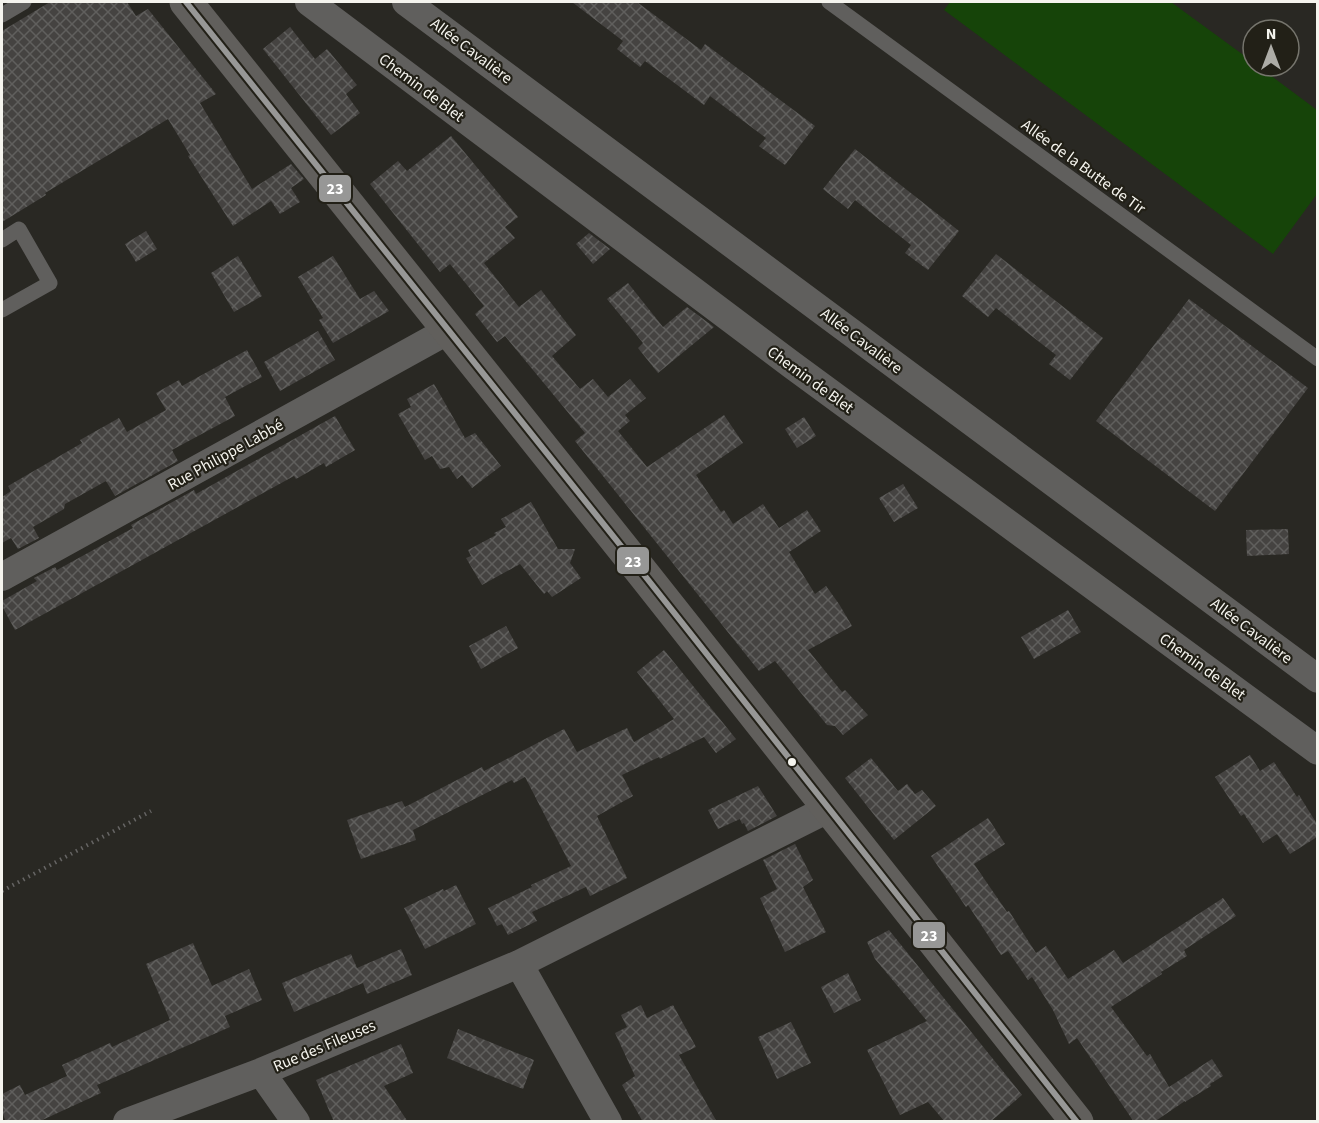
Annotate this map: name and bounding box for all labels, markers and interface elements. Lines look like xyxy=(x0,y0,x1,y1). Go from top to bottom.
street label: Allée Cavalière xyxy=(426,13,517,89)
north arrow xyxy=(1241,18,1301,78)
text: N xyxy=(1266,23,1276,45)
street label: Chemin de Blet xyxy=(374,48,469,128)
street label: Allée de la Butte de Tir xyxy=(1017,114,1150,220)
line badge: 23 xyxy=(318,174,352,203)
text: 23 xyxy=(327,178,343,200)
street label: Allée Cavalière xyxy=(816,303,907,379)
street label: Chemin de Blet xyxy=(763,341,858,419)
street label: Rue Philippe Labbé xyxy=(164,414,287,496)
line badge: 23 xyxy=(616,546,650,575)
text: 23 xyxy=(625,551,641,573)
street label: Allée Cavalière xyxy=(1206,593,1297,669)
street label: Chemin de Blet xyxy=(1155,628,1250,706)
unlabelled marker xyxy=(786,756,798,768)
line badge: 23 xyxy=(912,921,946,949)
text: 23 xyxy=(921,925,937,947)
street label: Rue des Fileuses xyxy=(270,1014,379,1077)

